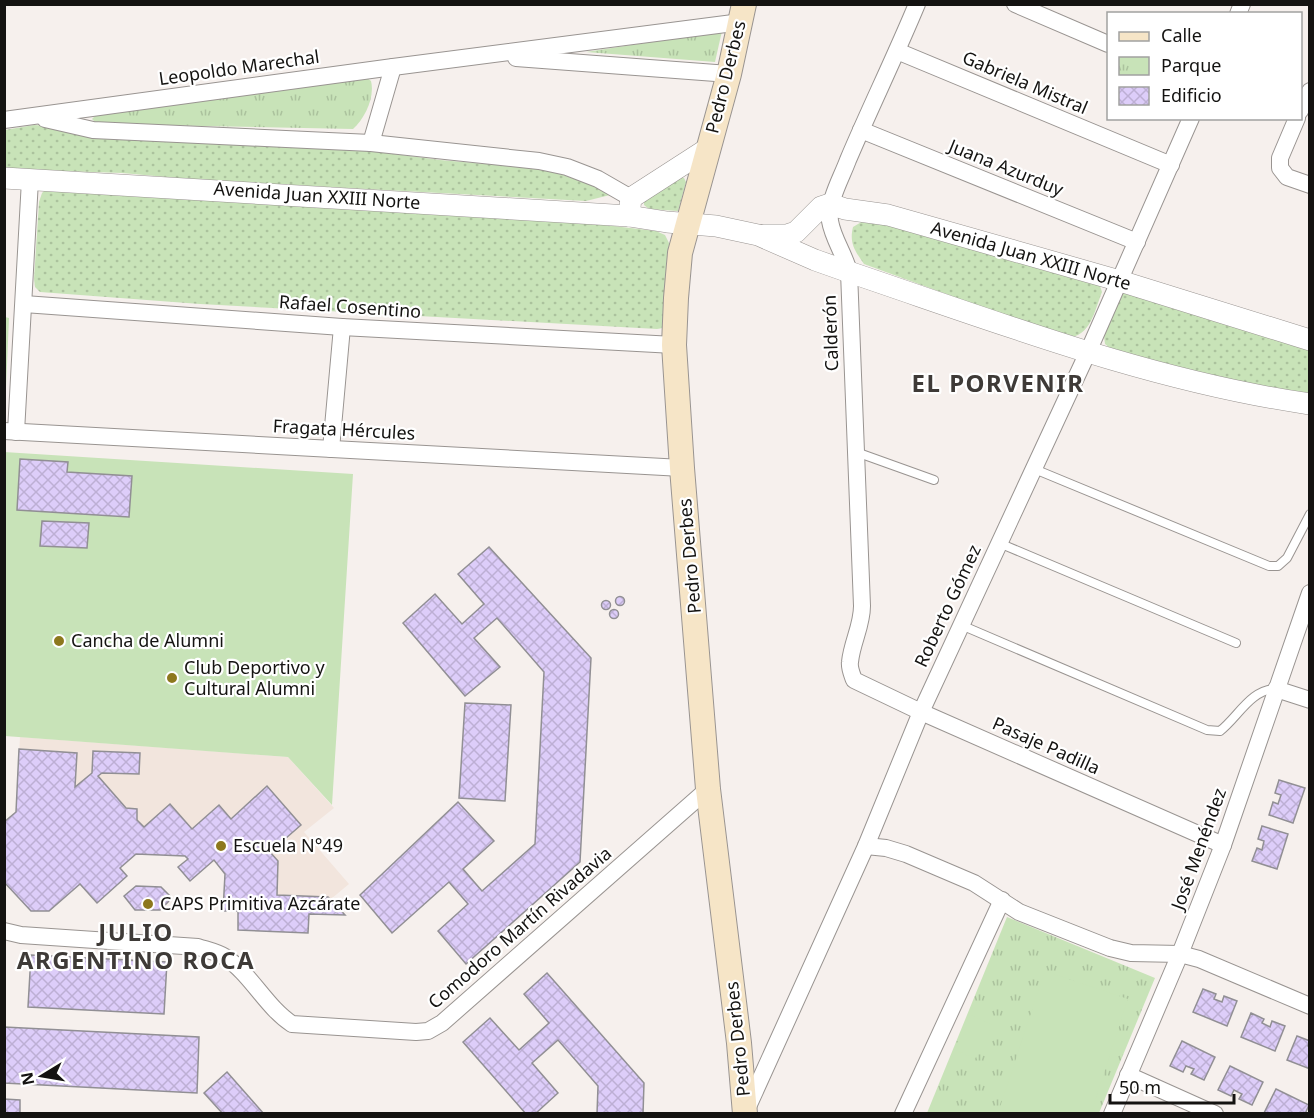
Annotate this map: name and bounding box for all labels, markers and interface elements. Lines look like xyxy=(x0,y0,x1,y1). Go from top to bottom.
legend xyxy=(1107,12,1302,120)
street label: Pedro Derbes xyxy=(699,18,751,136)
text: Calle xyxy=(1161,23,1202,47)
street label: Leopoldo Marechal xyxy=(157,44,321,90)
street label: Gabriela Mistral xyxy=(959,45,1092,119)
text: Parque xyxy=(1161,53,1221,77)
text: Edificio xyxy=(1161,83,1222,107)
street label: Juana Azurduy xyxy=(944,132,1068,201)
street label: Avenida Juan XXIII Norte xyxy=(213,176,421,214)
street label: Avenida Juan XXIII Norte xyxy=(928,215,1134,295)
street label: Rafael Cosentino xyxy=(278,289,422,323)
street label: Calderón xyxy=(817,294,843,372)
district label: EL PORVENIR xyxy=(912,366,1084,399)
street label: Fragata Hércules xyxy=(272,413,416,445)
street label: Pedro Derbes xyxy=(672,498,706,615)
street label: Roberto Gómez xyxy=(908,541,986,671)
place label: Cancha de Alumni xyxy=(71,628,224,652)
marker: Cancha de Alumni xyxy=(52,634,66,648)
place label: Club Deportivo y Cultural Alumni xyxy=(184,655,325,700)
marker: Club Deportivo y Cultural Alumni xyxy=(165,671,179,685)
street label: Pasaje Padilla xyxy=(989,711,1104,779)
street label: José Menéndez xyxy=(1164,785,1231,915)
place label: Escuela N°49 xyxy=(233,833,343,857)
marker: Escuela N°49 xyxy=(214,839,228,853)
street label: Comodoro Martín Rivadavia xyxy=(423,841,616,1014)
place label: CAPS Primitiva Azcárate xyxy=(160,891,360,915)
marker: CAPS Primitiva Azcárate xyxy=(141,897,155,911)
district label: JULIO ARGENTINO ROCA xyxy=(17,915,255,976)
street label: Pedro Derbes xyxy=(719,981,755,1098)
north arrow xyxy=(12,1046,72,1106)
scale bar xyxy=(1110,1067,1234,1105)
text: N xyxy=(15,1070,39,1087)
text: 50 m xyxy=(1119,1075,1161,1099)

